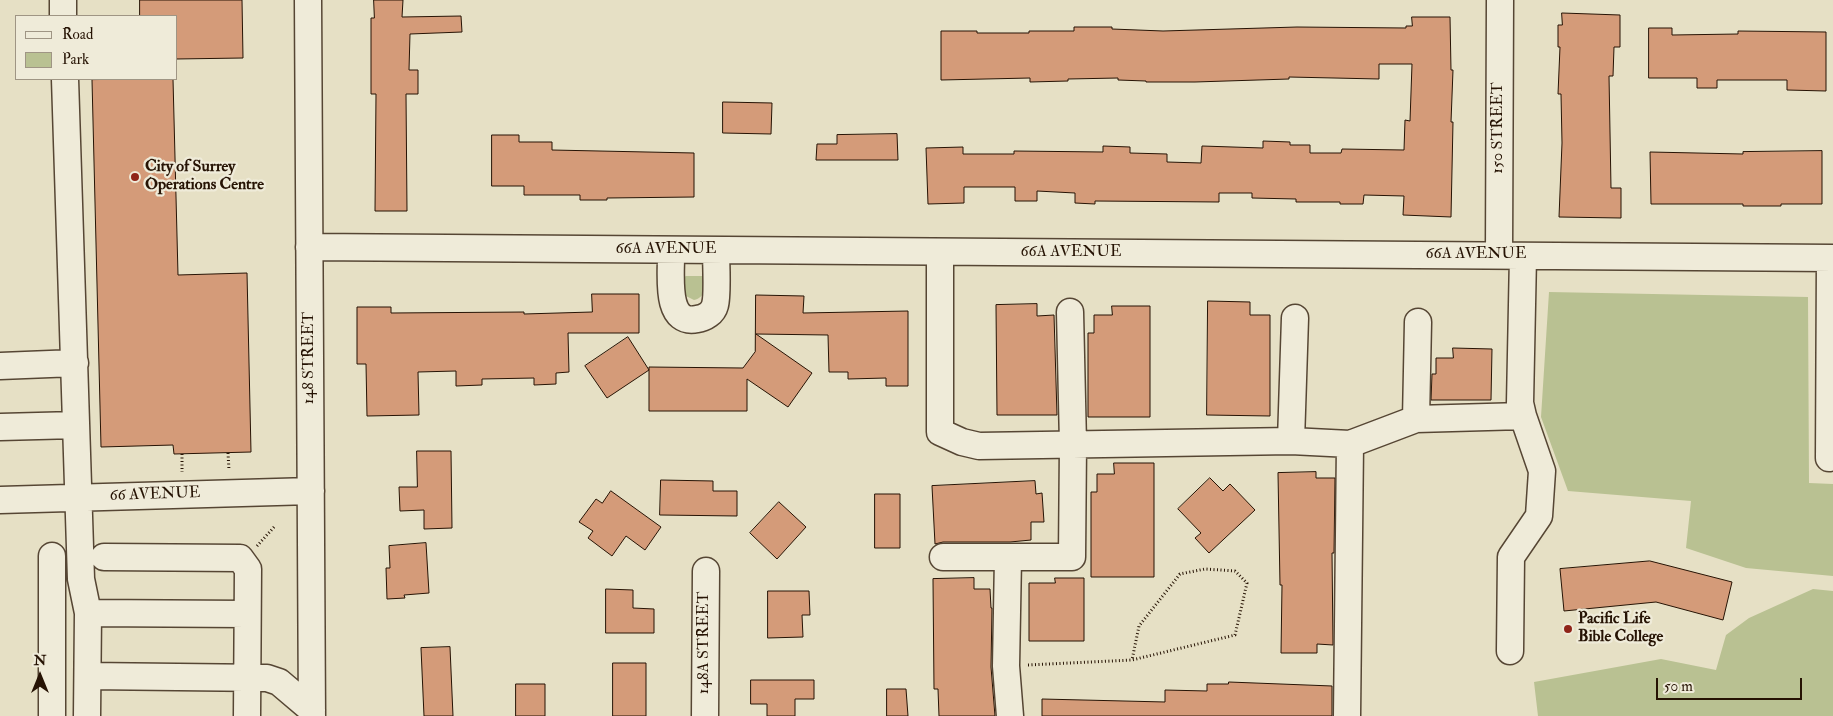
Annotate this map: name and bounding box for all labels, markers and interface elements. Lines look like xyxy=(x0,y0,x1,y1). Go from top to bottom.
legend xyxy=(15,15,178,80)
text: Road xyxy=(62,25,93,44)
text: Park xyxy=(62,50,89,69)
street label: 150 STREET xyxy=(1489,82,1509,174)
place label: City of Surrey Operations Centre xyxy=(145,158,264,196)
marker: City of Surrey Operations Centre xyxy=(129,171,141,183)
street label: 66A AVENUE xyxy=(616,240,716,260)
street label: 66A AVENUE xyxy=(1021,243,1121,263)
street label: 66A AVENUE xyxy=(1426,245,1526,265)
street label: 148 STREET xyxy=(300,312,320,404)
street label: 66 AVENUE xyxy=(109,484,201,506)
street label: 148A STREET xyxy=(695,592,715,694)
place label: Pacific Life Bible College xyxy=(1578,610,1663,648)
marker: Pacific Life Bible College xyxy=(1562,623,1574,635)
north arrow xyxy=(15,651,65,701)
text: N xyxy=(34,652,46,669)
scale bar xyxy=(1658,668,1804,700)
text: 50 m xyxy=(1664,677,1693,696)

